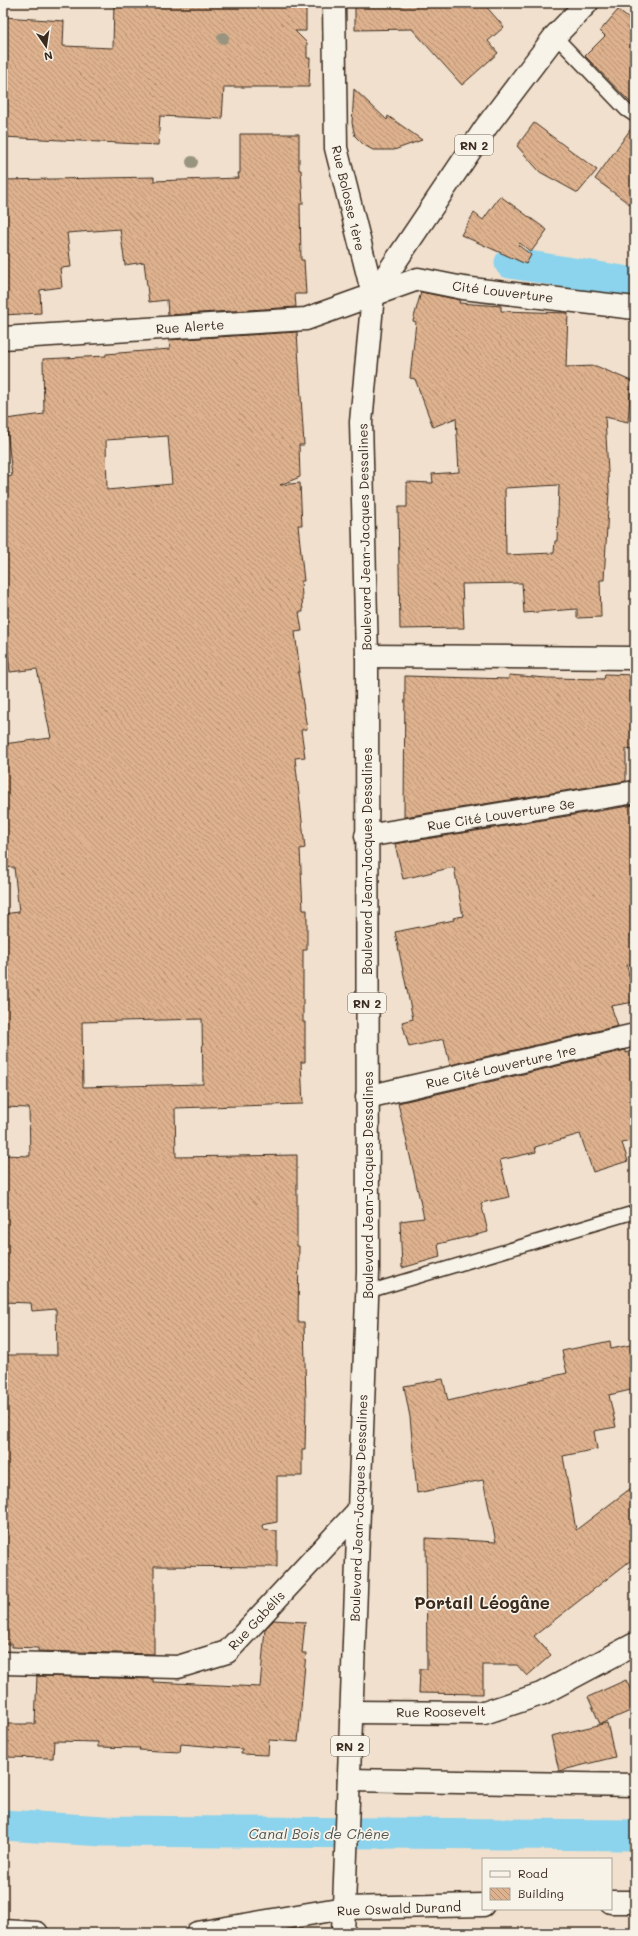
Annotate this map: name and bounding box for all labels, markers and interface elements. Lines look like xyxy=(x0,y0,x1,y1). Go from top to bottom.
north arrow xyxy=(26,26,66,66)
text: N xyxy=(43,48,54,64)
road number: RN 2 xyxy=(455,135,493,155)
street label: Rue Bolosse 1ère xyxy=(329,144,369,252)
street label: Cité Louverture xyxy=(451,276,555,306)
street label: Rue Alerte xyxy=(155,315,225,337)
street label: Boulevard Jean-Jacques Dessalines xyxy=(354,423,374,651)
street label: Boulevard Jean-Jacques Dessalines xyxy=(358,747,375,975)
street label: Rue Cité Louverture 3e xyxy=(426,794,576,834)
road number: RN 2 xyxy=(348,993,386,1013)
street label: Rue Cité Louverture 1re xyxy=(424,1040,578,1092)
street label: Boulevard Jean-Jacques Dessalines xyxy=(359,1071,376,1299)
street label: Boulevard Jean-Jacques Dessalines xyxy=(346,1394,370,1622)
street label: Rue Gabélis xyxy=(224,1587,288,1653)
district label: Portail Léogâne xyxy=(414,1591,550,1613)
street label: Rue Roosevelt xyxy=(396,1702,486,1720)
road number: RN 2 xyxy=(331,1736,369,1756)
water label: Canal Bois de Chêne xyxy=(249,1824,389,1843)
legend xyxy=(482,1858,612,1910)
text: Road xyxy=(518,1865,548,1881)
text: Building xyxy=(518,1885,564,1901)
street label: Rue Oswald Durand xyxy=(337,1897,461,1919)

